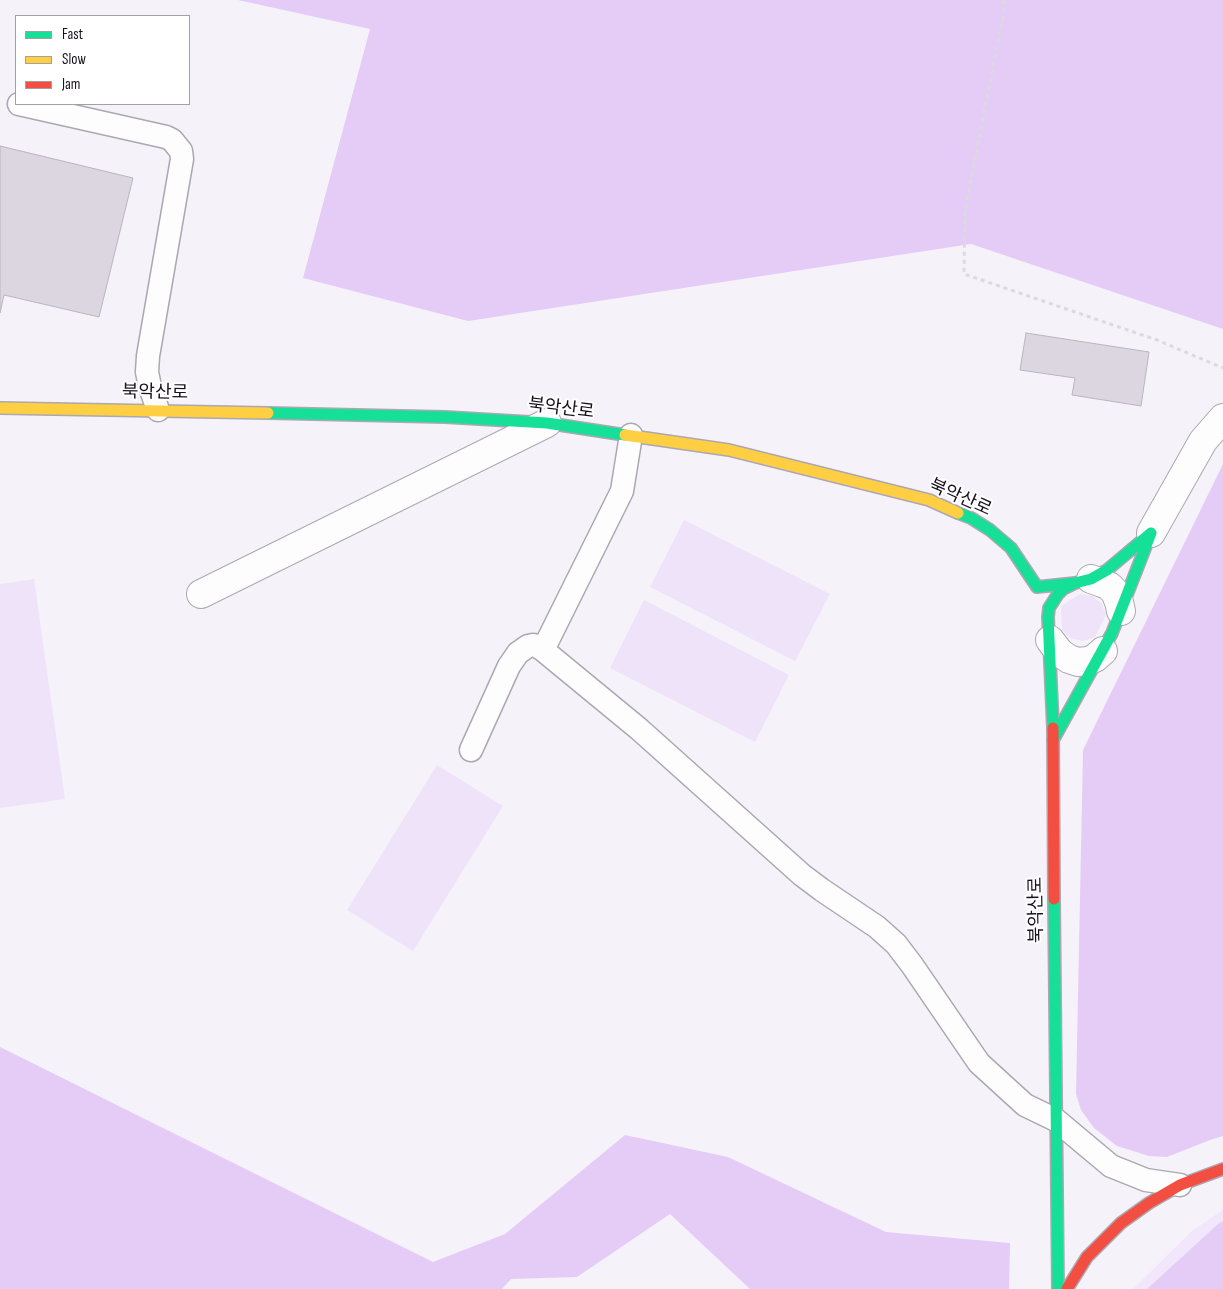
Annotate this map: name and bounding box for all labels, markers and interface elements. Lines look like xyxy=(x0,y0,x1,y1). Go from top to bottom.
legend xyxy=(15,15,190,105)
text: Fast xyxy=(62,25,83,44)
text: Slow xyxy=(62,50,86,69)
text: Jam xyxy=(62,75,80,94)
street label: 북악산로 xyxy=(122,382,188,404)
street label: 북악산로 xyxy=(527,394,595,424)
street label: 북악산로 xyxy=(925,475,995,521)
street label: 북악산로 xyxy=(1026,877,1048,943)

